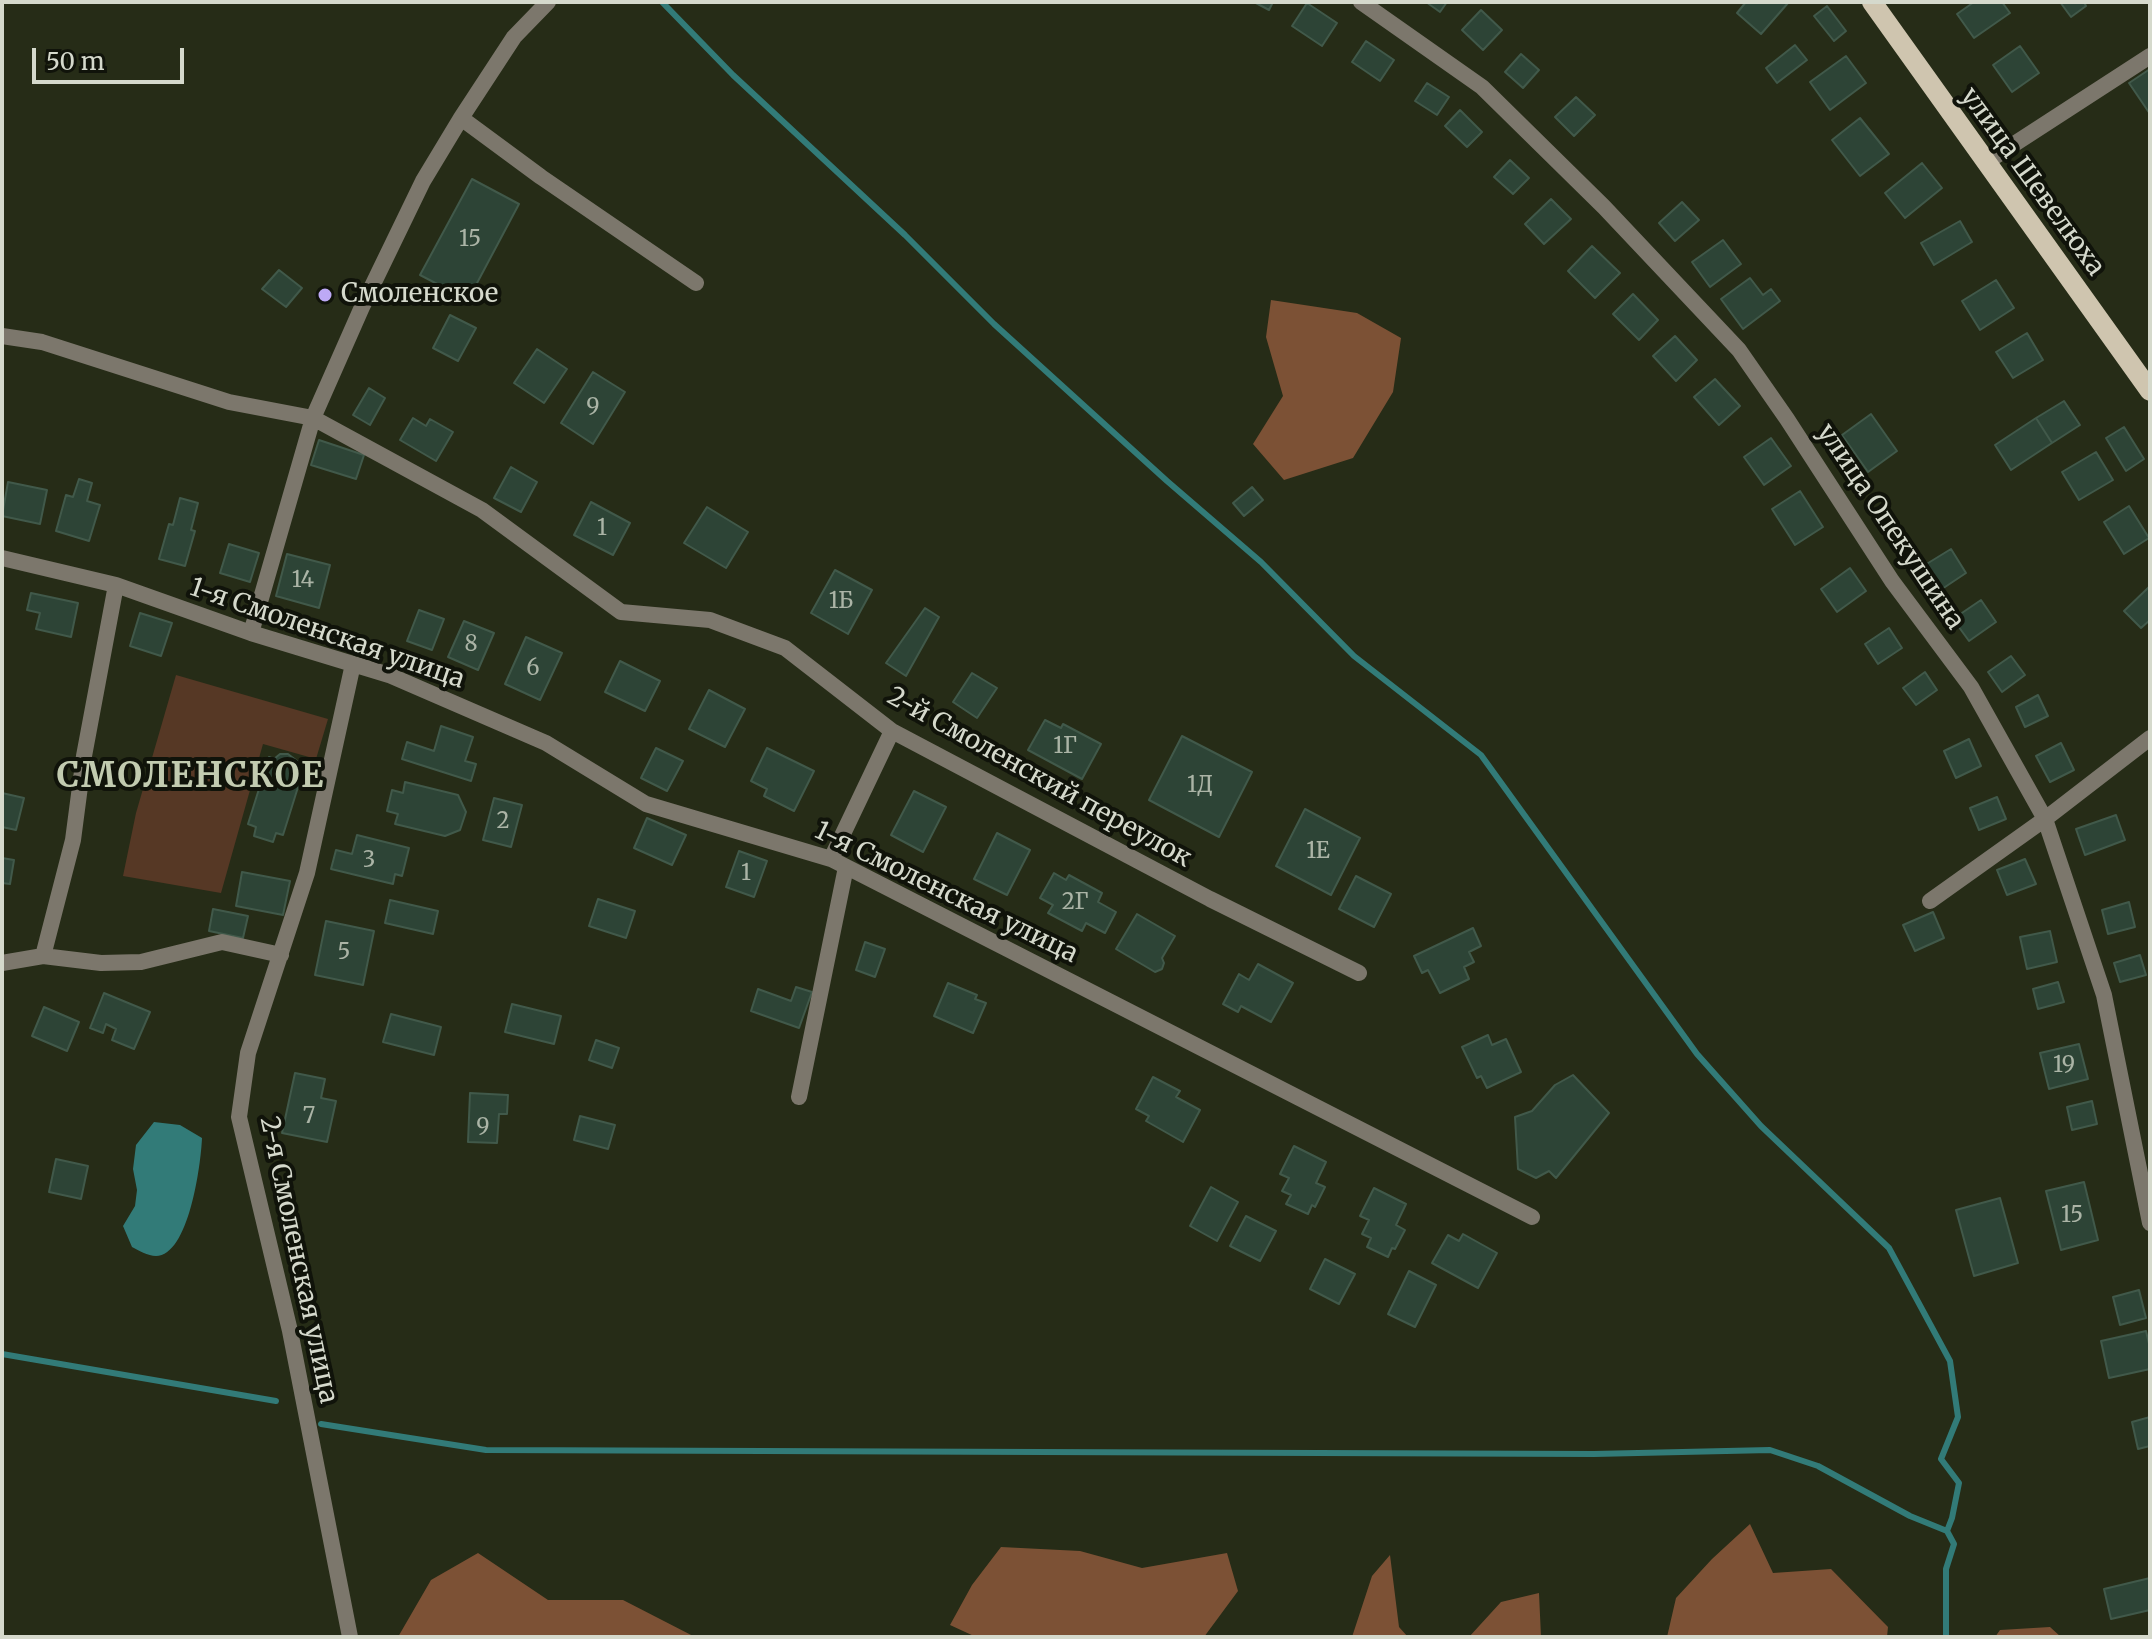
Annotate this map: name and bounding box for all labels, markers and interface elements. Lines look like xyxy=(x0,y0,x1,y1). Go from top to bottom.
scale bar xyxy=(36,32,188,82)
text: 50 m xyxy=(46,46,105,77)
street label: улица Шевелюха xyxy=(1953,82,2111,282)
house number: 15 xyxy=(459,227,481,253)
place label: Смоленское xyxy=(341,279,498,311)
marker: Смоленское xyxy=(316,286,334,304)
house number: 9 xyxy=(586,395,600,421)
street label: улица Опекушина xyxy=(1810,418,1970,636)
house number: 1 xyxy=(597,516,607,542)
house number: 14 xyxy=(292,568,314,594)
street label: 1-я Смоленская улица xyxy=(185,572,469,696)
house number: 1Б xyxy=(829,589,853,615)
house number: 8 xyxy=(464,632,478,658)
house number: 6 xyxy=(526,656,540,682)
street label: 2-й Смоленский переулок xyxy=(881,681,1197,875)
house number: 1Г xyxy=(1053,734,1077,760)
district label: СМОЛЕНСКОЕ xyxy=(57,757,325,797)
house number: 1Д xyxy=(1187,773,1213,799)
house number: 2 xyxy=(496,809,510,835)
street label: 1-я Смоленская улица xyxy=(809,816,1083,970)
house number: 1Е xyxy=(1306,839,1330,865)
house number: 3 xyxy=(363,848,375,874)
house number: 1 xyxy=(741,861,751,887)
house number: 2Г xyxy=(1062,890,1088,916)
house number: 5 xyxy=(338,940,350,966)
house number: 19 xyxy=(2053,1053,2075,1079)
house number: 7 xyxy=(303,1104,315,1130)
street label: 2-я Смоленская улица xyxy=(252,1114,344,1406)
house number: 9 xyxy=(476,1115,490,1141)
house number: 15 xyxy=(2061,1203,2083,1229)

